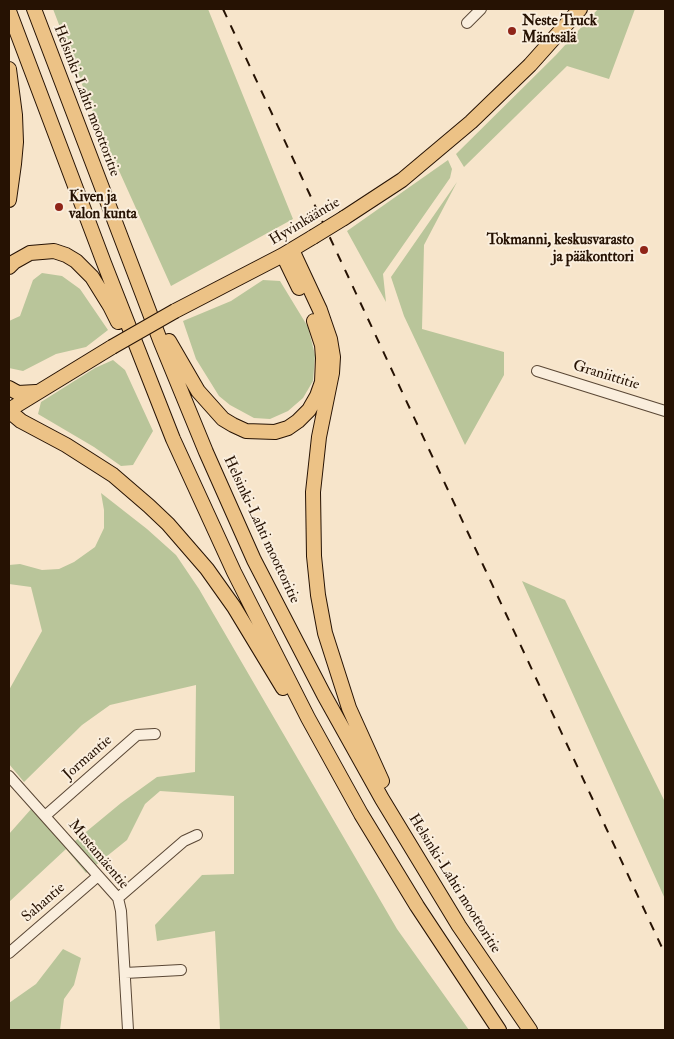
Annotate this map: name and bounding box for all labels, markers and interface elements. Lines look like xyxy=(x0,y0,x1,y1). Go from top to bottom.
place label: Neste Truck Mäntsälä xyxy=(522,13,597,48)
street label: Helsinki-Lahti moottoritie xyxy=(49,23,123,179)
marker: Neste Truck Mäntsälä xyxy=(506,25,518,37)
place label: Kiven ja valon kunta xyxy=(69,189,137,224)
street label: Hyvinkääntie xyxy=(267,194,343,250)
marker: Kiven ja valon kunta xyxy=(53,201,65,213)
place label: Tokmanni, keskusvarasto ja pääkonttori xyxy=(487,232,634,267)
marker: Tokmanni, keskusvarasto ja pääkonttori xyxy=(638,244,650,256)
street label: Graniittitie xyxy=(571,357,641,395)
street label: Helsinki-Lahti moottoritie xyxy=(219,453,303,607)
street label: Jormantie xyxy=(60,732,116,784)
street label: Helsinki-Lahti moottoritie xyxy=(404,811,504,957)
street label: Mustamäentie xyxy=(64,817,132,893)
street label: Sahantie xyxy=(19,879,69,927)

